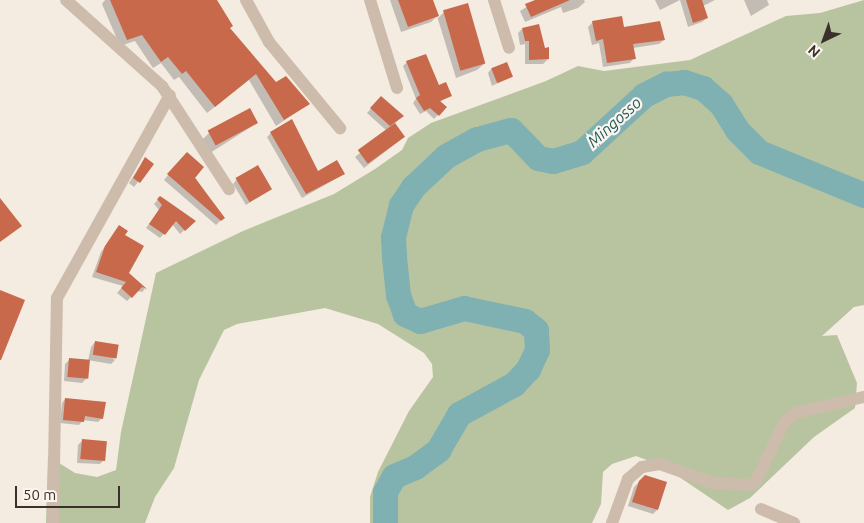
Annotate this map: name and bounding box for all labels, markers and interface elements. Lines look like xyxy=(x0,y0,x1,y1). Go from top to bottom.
north arrow xyxy=(799,15,849,65)
text: N xyxy=(805,42,823,61)
water label: Mingosso xyxy=(583,93,645,151)
scale bar xyxy=(18,476,122,508)
text: 50 m xyxy=(23,486,56,503)

